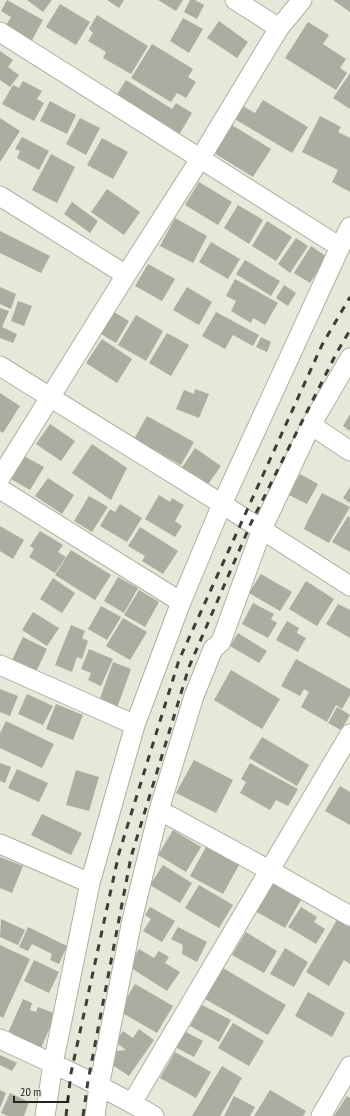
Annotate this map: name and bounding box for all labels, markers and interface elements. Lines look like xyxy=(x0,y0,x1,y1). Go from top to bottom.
scale bar xyxy=(14,1078,68,1104)
text: 20 m xyxy=(20,1084,41,1099)

